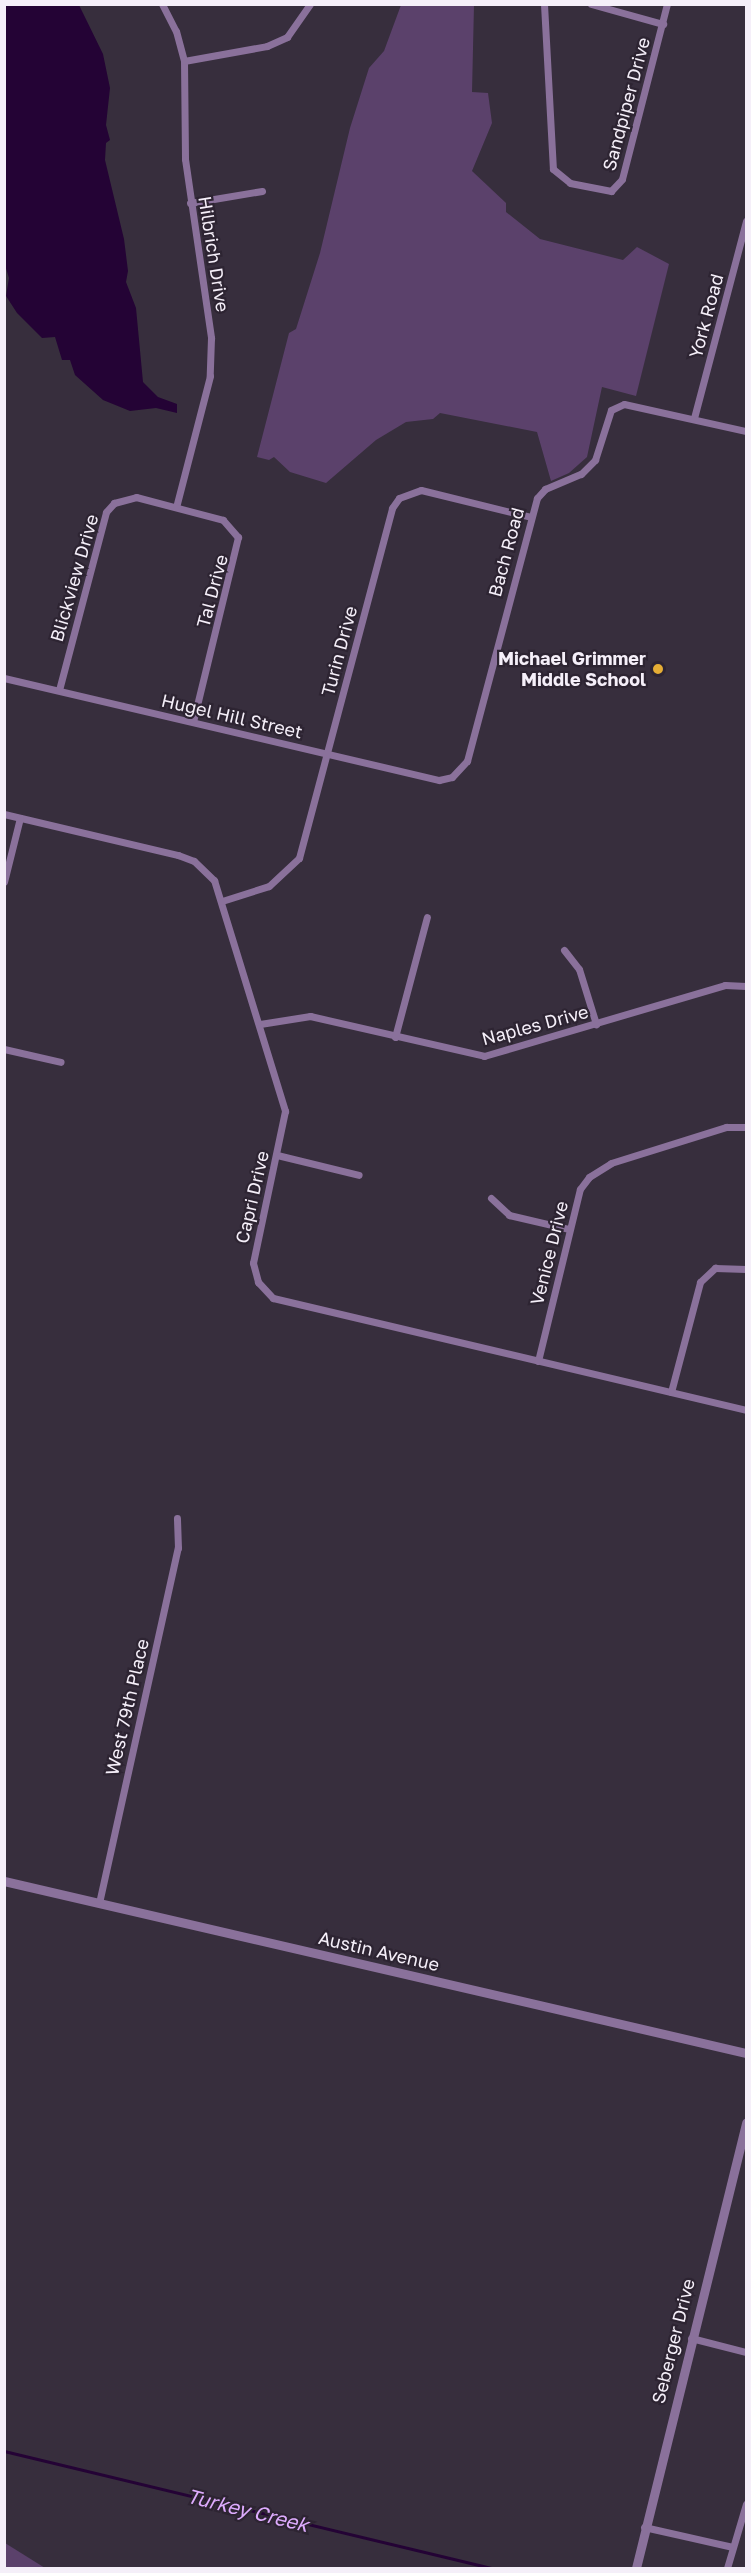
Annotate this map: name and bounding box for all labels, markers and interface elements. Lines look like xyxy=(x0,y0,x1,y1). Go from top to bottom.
street label: Sandpiper Drive xyxy=(598,35,654,173)
street label: Hilbrich Drive xyxy=(194,194,234,314)
street label: York Road xyxy=(684,271,728,361)
street label: Bach Road xyxy=(484,505,528,599)
street label: Blickview Drive xyxy=(45,512,103,644)
street label: Tal Drive xyxy=(192,552,232,630)
street label: Turin Drive xyxy=(317,604,361,698)
place label: Michael Grimmer Middle School xyxy=(498,648,646,690)
marker: Michael Grimmer Middle School xyxy=(651,662,665,676)
street label: Hugel Hill Street xyxy=(159,689,305,743)
street label: Naples Drive xyxy=(479,1000,591,1050)
street label: Capri Drive xyxy=(231,1149,273,1245)
street label: Venice Drive xyxy=(526,1199,572,1307)
street label: West 79th Place xyxy=(101,1637,153,1777)
street label: Austin Avenue xyxy=(317,1927,441,1975)
street label: Seberger Drive xyxy=(647,2276,699,2406)
water label: Turkey Creek xyxy=(185,2483,311,2537)

